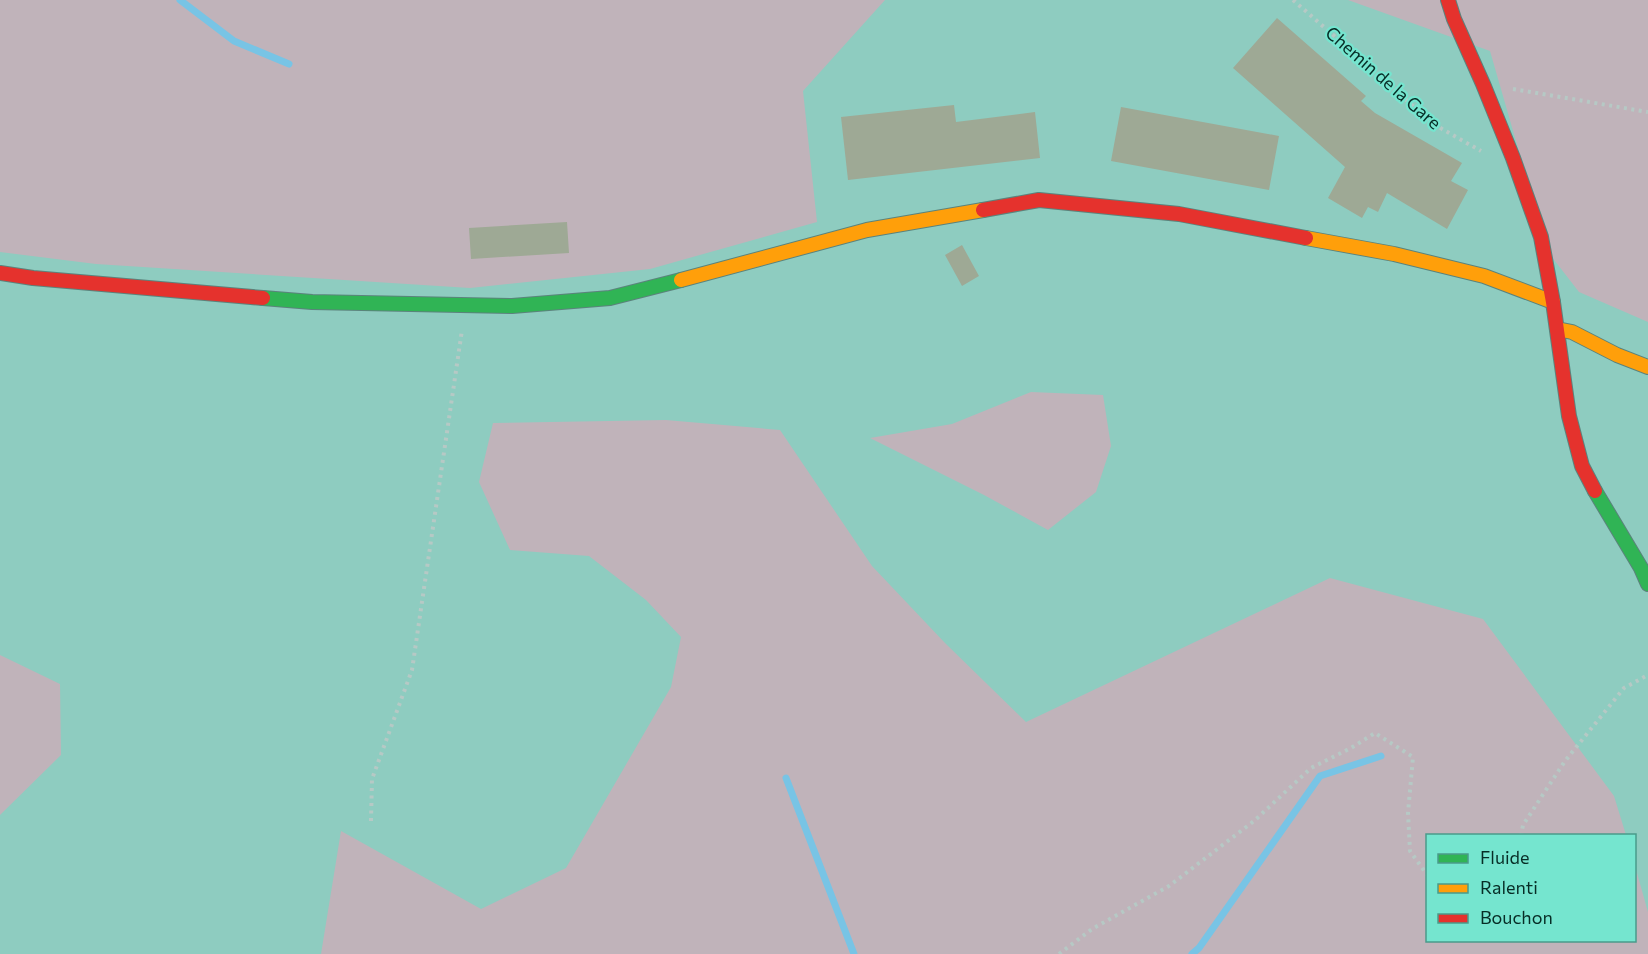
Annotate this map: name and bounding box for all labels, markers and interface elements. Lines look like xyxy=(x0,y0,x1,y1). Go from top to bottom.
street label: Chemin de la Gare xyxy=(1321,21,1446,133)
legend xyxy=(1426,834,1636,942)
text: Fluide xyxy=(1480,846,1529,868)
text: Ralenti xyxy=(1480,876,1538,898)
text: Bouchon xyxy=(1480,906,1553,928)

